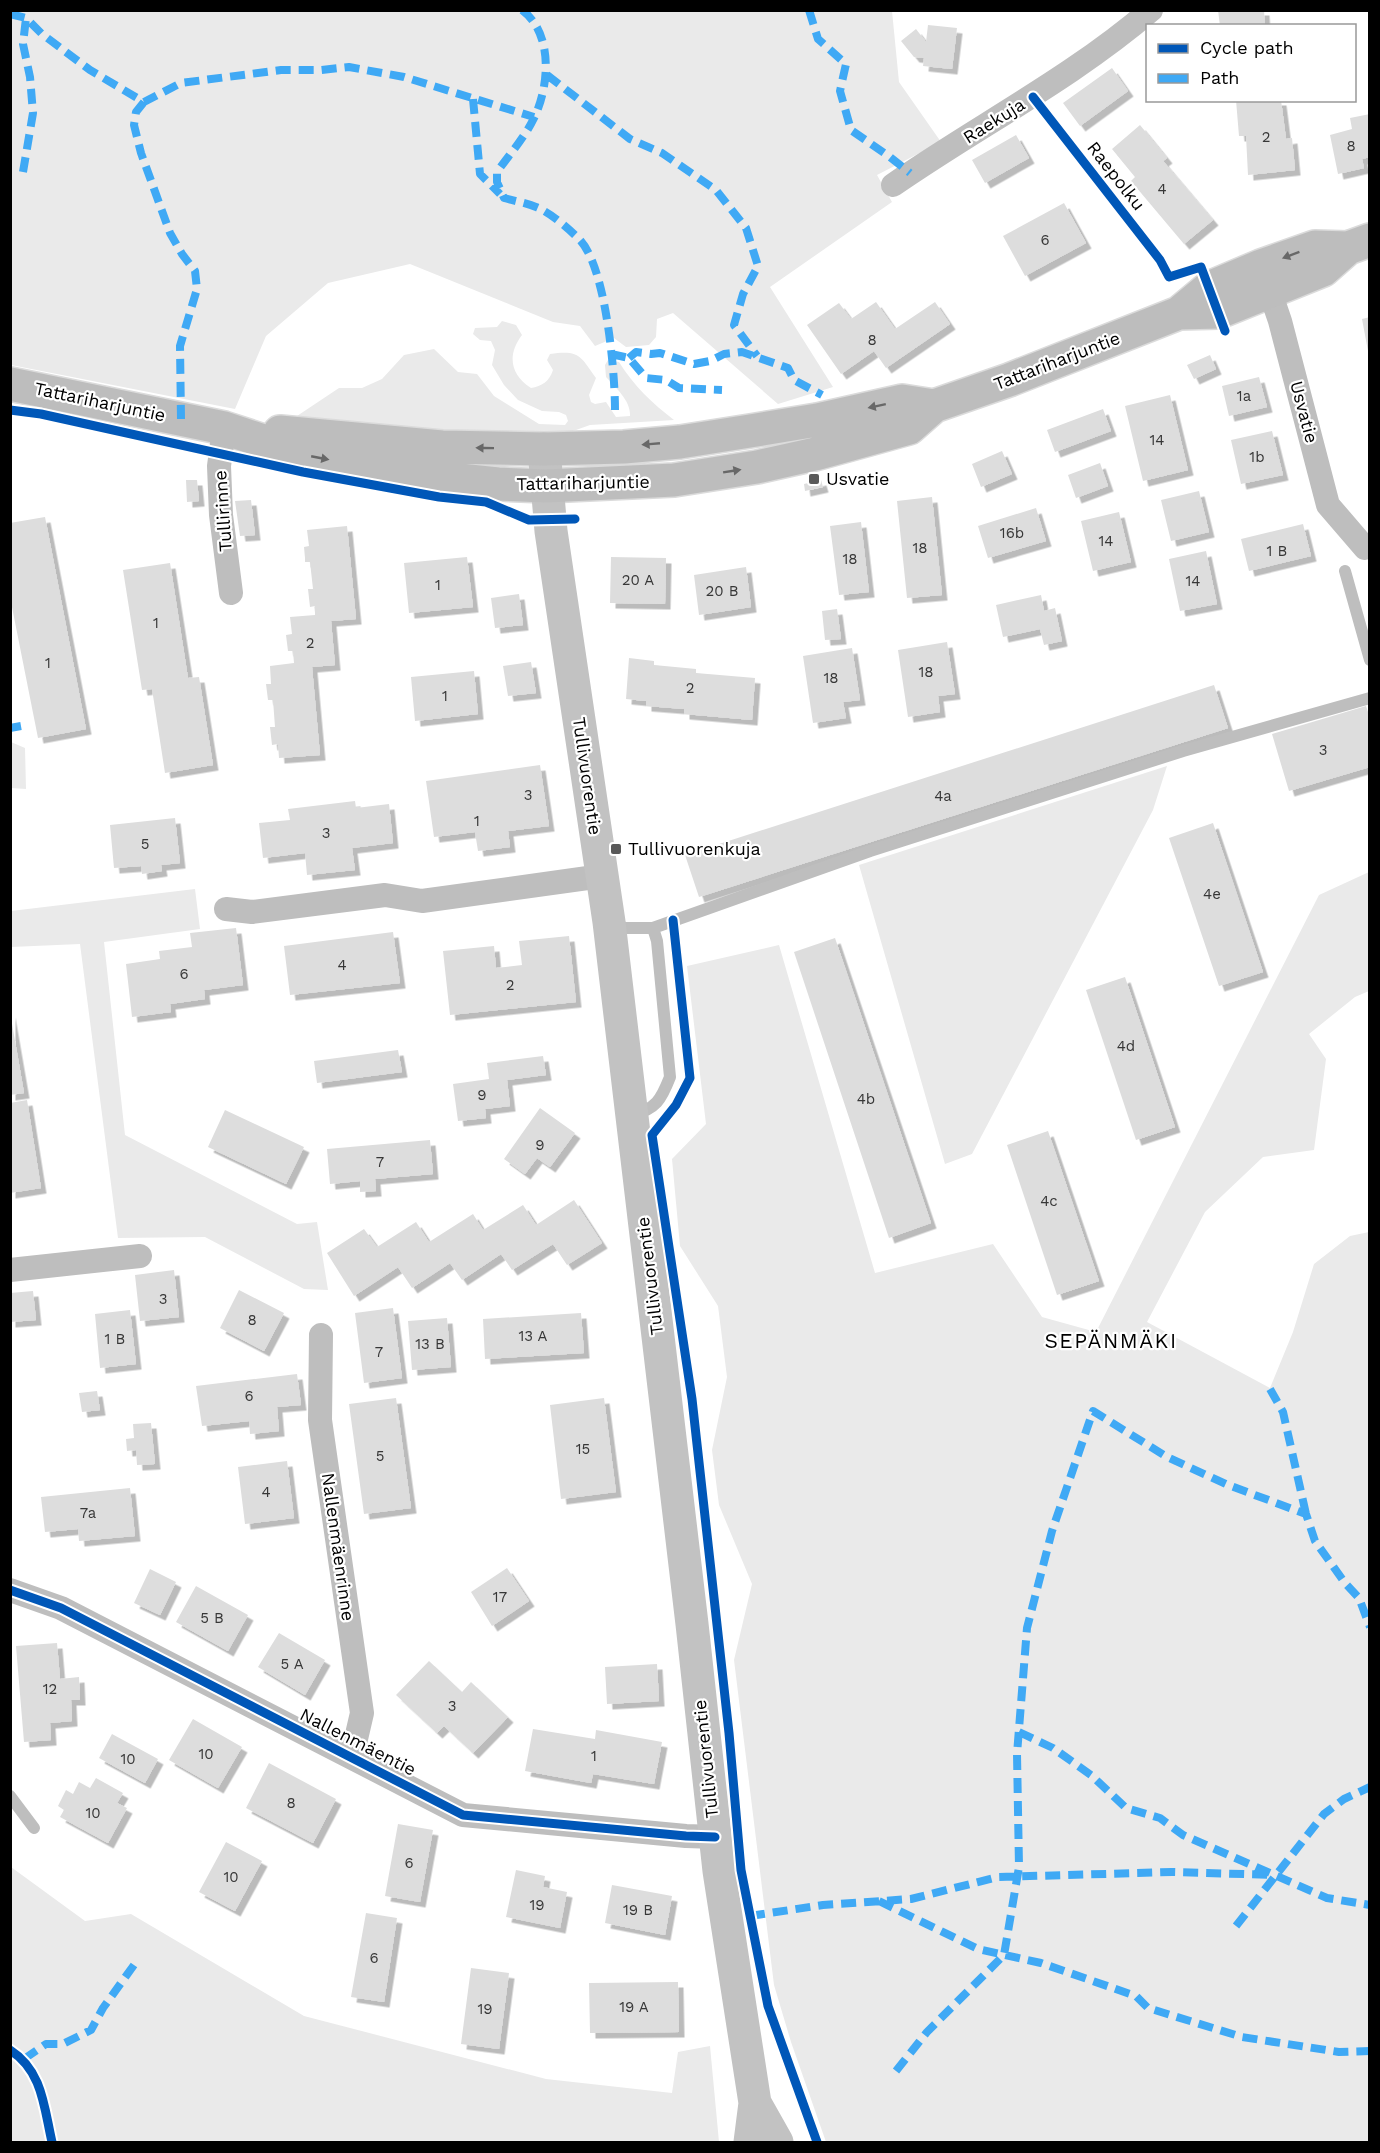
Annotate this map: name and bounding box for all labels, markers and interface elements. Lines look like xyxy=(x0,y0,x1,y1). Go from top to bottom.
legend xyxy=(1146,24,1356,102)
text: Cycle path xyxy=(1200,37,1294,58)
text: Path xyxy=(1200,67,1240,88)
street label: Raekuja xyxy=(959,93,1028,148)
house number: 2 xyxy=(1262,128,1270,146)
street label: Raepolku xyxy=(1083,137,1150,214)
house number: 8 xyxy=(1346,137,1356,155)
house number: 4 xyxy=(1157,180,1167,198)
house number: 6 xyxy=(1040,231,1050,249)
one-way arrow xyxy=(1282,251,1300,260)
street label: Tattariharjuntie xyxy=(991,327,1123,394)
house number: 8 xyxy=(867,331,877,349)
street label: Tattariharjuntie xyxy=(33,377,168,426)
street label: Usvatie xyxy=(1286,378,1323,445)
house number: 1a xyxy=(1237,387,1252,405)
one-way arrow xyxy=(867,402,886,412)
house number: 14 xyxy=(1149,431,1165,449)
one-way arrow xyxy=(641,439,660,449)
one-way arrow xyxy=(476,443,495,453)
house number: 1b xyxy=(1249,448,1265,466)
one-way arrow xyxy=(311,454,330,463)
one-way arrow xyxy=(722,467,741,476)
place label: Usvatie xyxy=(826,468,890,489)
street label: Tullirinne xyxy=(209,470,236,552)
street label: Tattariharjuntie xyxy=(516,471,650,494)
marker: Usvatie xyxy=(807,472,821,486)
house number: 16b xyxy=(1000,524,1024,542)
house number: 14 xyxy=(1098,532,1114,550)
house number: 18 xyxy=(912,539,928,557)
house number: 1 B xyxy=(1267,542,1287,560)
house number: 18 xyxy=(842,550,858,568)
house number: 20 A xyxy=(622,571,654,589)
house number: 14 xyxy=(1185,572,1201,590)
house number: 1 xyxy=(435,576,441,594)
house number: 20 B xyxy=(706,582,739,600)
house number: 1 xyxy=(153,614,159,632)
house number: 2 xyxy=(306,634,314,652)
house number: 1 xyxy=(45,654,51,672)
house number: 18 xyxy=(918,663,934,681)
house number: 18 xyxy=(823,669,839,687)
house number: 2 xyxy=(686,679,694,697)
house number: 1 xyxy=(442,687,448,705)
street label: Tullivuorentie xyxy=(569,716,606,836)
house number: 3 xyxy=(1319,741,1327,759)
house number: 3 xyxy=(524,786,532,804)
house number: 4a xyxy=(934,787,952,805)
house number: 1 xyxy=(474,812,480,830)
house number: 3 xyxy=(322,824,330,842)
house number: 5 xyxy=(141,835,149,853)
place label: Tullivuorenkuja xyxy=(628,838,761,859)
marker: Tullivuorenkuja xyxy=(609,842,623,856)
house number: 4e xyxy=(1203,885,1221,903)
house number: 4 xyxy=(337,956,347,974)
house number: 6 xyxy=(179,965,189,983)
house number: 2 xyxy=(506,976,514,994)
house number: 4d xyxy=(1117,1037,1135,1055)
house number: 9 xyxy=(477,1086,487,1104)
house number: 4b xyxy=(857,1090,875,1108)
house number: 9 xyxy=(535,1136,545,1154)
house number: 7 xyxy=(376,1153,384,1171)
house number: 4c xyxy=(1040,1192,1058,1210)
street label: Tullivuorentie xyxy=(632,1216,667,1336)
house number: 3 xyxy=(159,1290,167,1308)
house number: 8 xyxy=(247,1311,257,1329)
house number: 13 A xyxy=(518,1327,548,1345)
district label: SEPÄNMÄKI xyxy=(1044,1328,1178,1353)
house number: 1 B xyxy=(105,1330,125,1348)
house number: 13 B xyxy=(415,1335,445,1353)
house number: 7 xyxy=(375,1343,383,1361)
house number: 6 xyxy=(244,1387,254,1405)
house number: 15 xyxy=(576,1440,590,1458)
house number: 5 xyxy=(376,1447,384,1465)
street label: Nallenmäenrinne xyxy=(318,1471,359,1622)
house number: 4 xyxy=(261,1483,271,1501)
house number: 7a xyxy=(80,1504,97,1522)
house number: 17 xyxy=(493,1588,507,1606)
house number: 5 B xyxy=(200,1609,224,1627)
house number: 5 A xyxy=(280,1655,304,1673)
house number: 12 xyxy=(43,1680,57,1698)
house number: 3 xyxy=(448,1697,456,1715)
street label: Tullivuorentie xyxy=(689,1699,722,1819)
street label: Nallenmäentie xyxy=(297,1703,420,1780)
house number: 10 xyxy=(198,1745,214,1763)
house number: 1 xyxy=(591,1747,597,1765)
house number: 10 xyxy=(120,1750,136,1768)
house number: 8 xyxy=(286,1794,296,1812)
house number: 10 xyxy=(85,1804,101,1822)
house number: 6 xyxy=(404,1854,414,1872)
house number: 10 xyxy=(223,1868,239,1886)
house number: 19 xyxy=(529,1896,545,1914)
house number: 19 B xyxy=(623,1901,653,1919)
house number: 6 xyxy=(369,1949,379,1967)
house number: 19 A xyxy=(619,1998,649,2016)
house number: 19 xyxy=(477,2000,493,2018)

